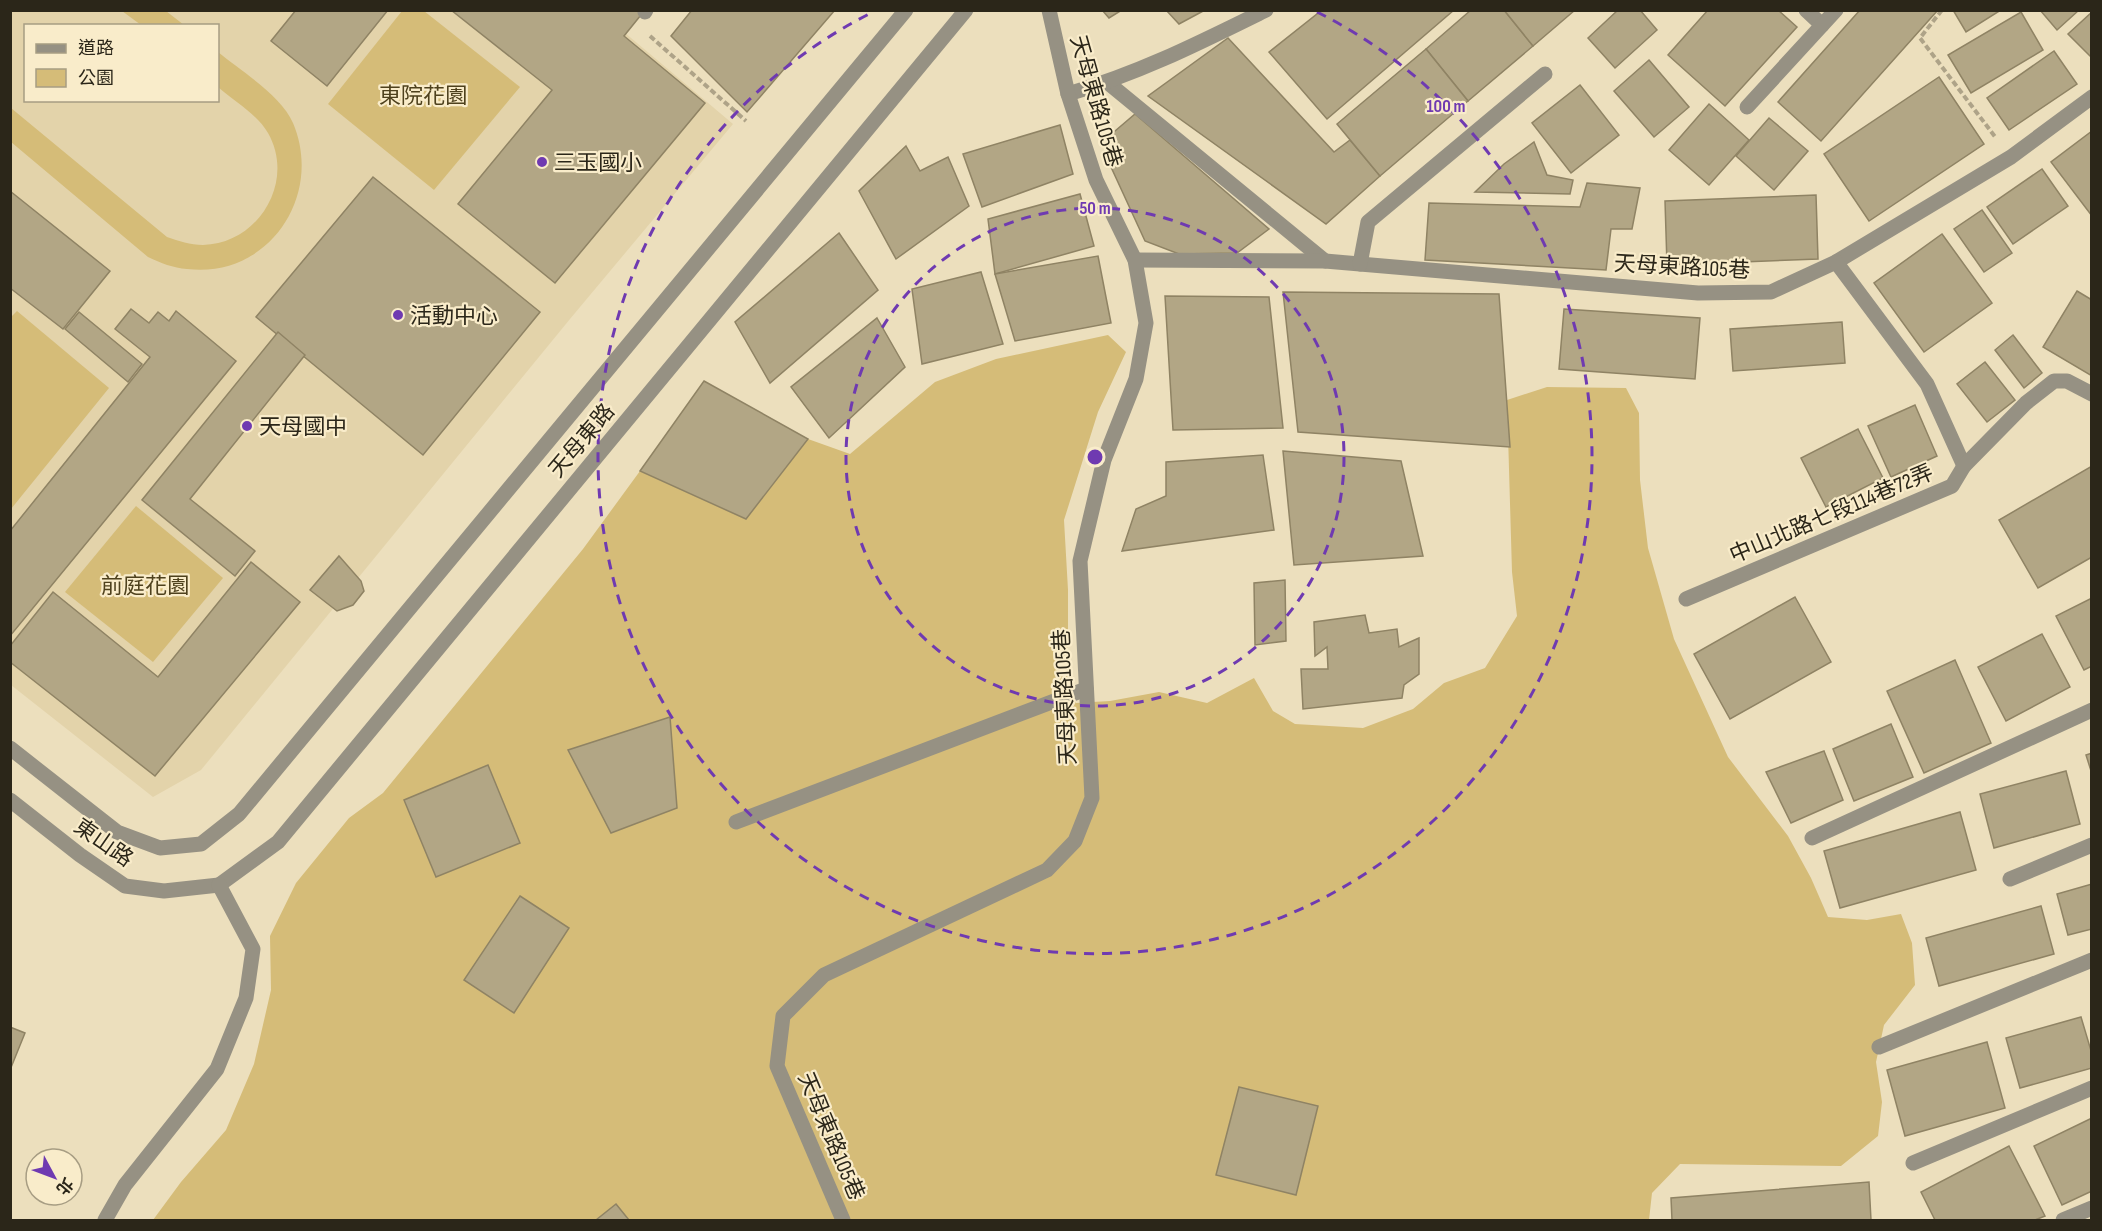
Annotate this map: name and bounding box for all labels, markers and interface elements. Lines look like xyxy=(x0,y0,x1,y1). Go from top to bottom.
legend xyxy=(24,24,219,102)
street label: 天母東路105巷 xyxy=(1064,32,1127,171)
text: 道路 xyxy=(78,38,114,59)
text: 公園 xyxy=(78,68,114,89)
park label: 東院花園 xyxy=(379,83,467,110)
text: 100 m xyxy=(1427,96,1466,117)
place label: 三玉國小 xyxy=(554,150,642,177)
marker: 三玉國小 xyxy=(535,155,549,169)
text: 50 m xyxy=(1079,198,1111,219)
street label: 天母東路105巷 xyxy=(1613,250,1751,285)
place label: 活動中心 xyxy=(410,303,498,330)
marker: 活動中心 xyxy=(391,308,405,322)
street label: 天母東路 xyxy=(544,399,621,483)
place label: 天母國中 xyxy=(259,414,347,441)
marker: 天母國中 xyxy=(240,419,254,433)
centre of rings xyxy=(1085,447,1105,467)
street label: 中山北路七段114巷72弄 xyxy=(1726,459,1937,569)
park label: 前庭花園 xyxy=(101,573,189,600)
street label: 天母東路105巷 xyxy=(1048,628,1083,766)
street label: 東山路 xyxy=(68,813,138,873)
street label: 天母東路105巷 xyxy=(792,1069,870,1205)
north arrow xyxy=(24,1147,84,1207)
text: 北 xyxy=(52,1174,77,1198)

